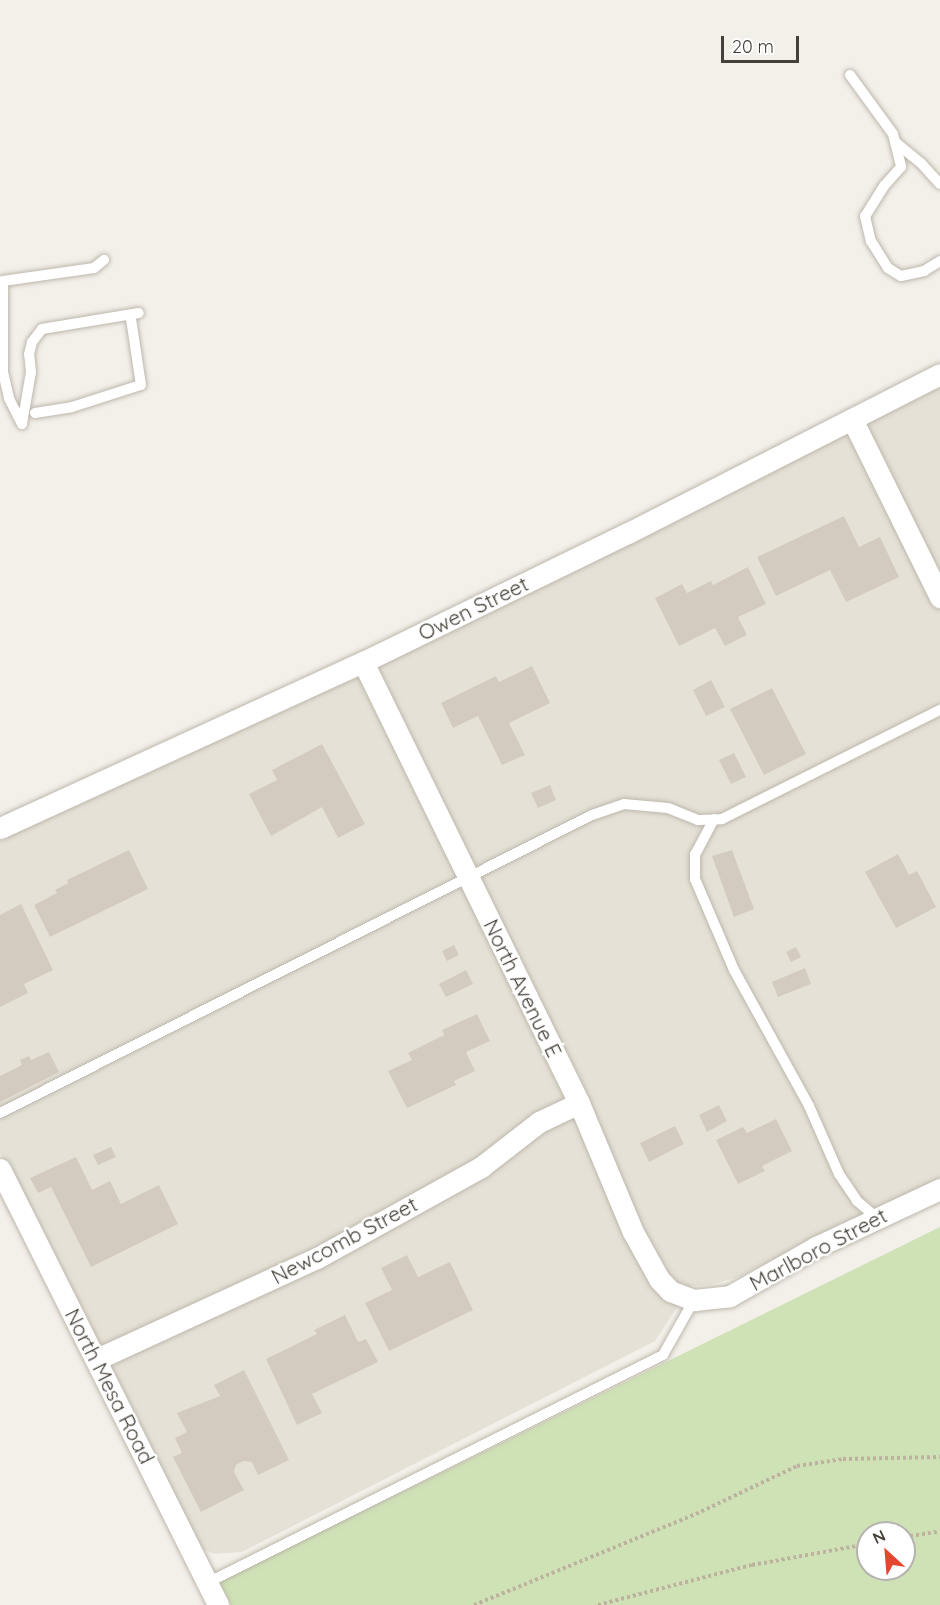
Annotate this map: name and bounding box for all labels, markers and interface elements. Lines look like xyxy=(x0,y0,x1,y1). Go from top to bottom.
scale bar xyxy=(724,24,802,62)
text: 20 m xyxy=(732,35,774,58)
street label: Owen Street xyxy=(414,571,532,645)
street label: North Avenue E xyxy=(479,915,567,1061)
street label: Newcomb Street xyxy=(267,1191,421,1289)
street label: Marlboro Street xyxy=(745,1202,891,1296)
street label: North Mesa Road xyxy=(60,1304,160,1468)
north arrow xyxy=(856,1521,916,1581)
text: N xyxy=(869,1525,889,1548)

